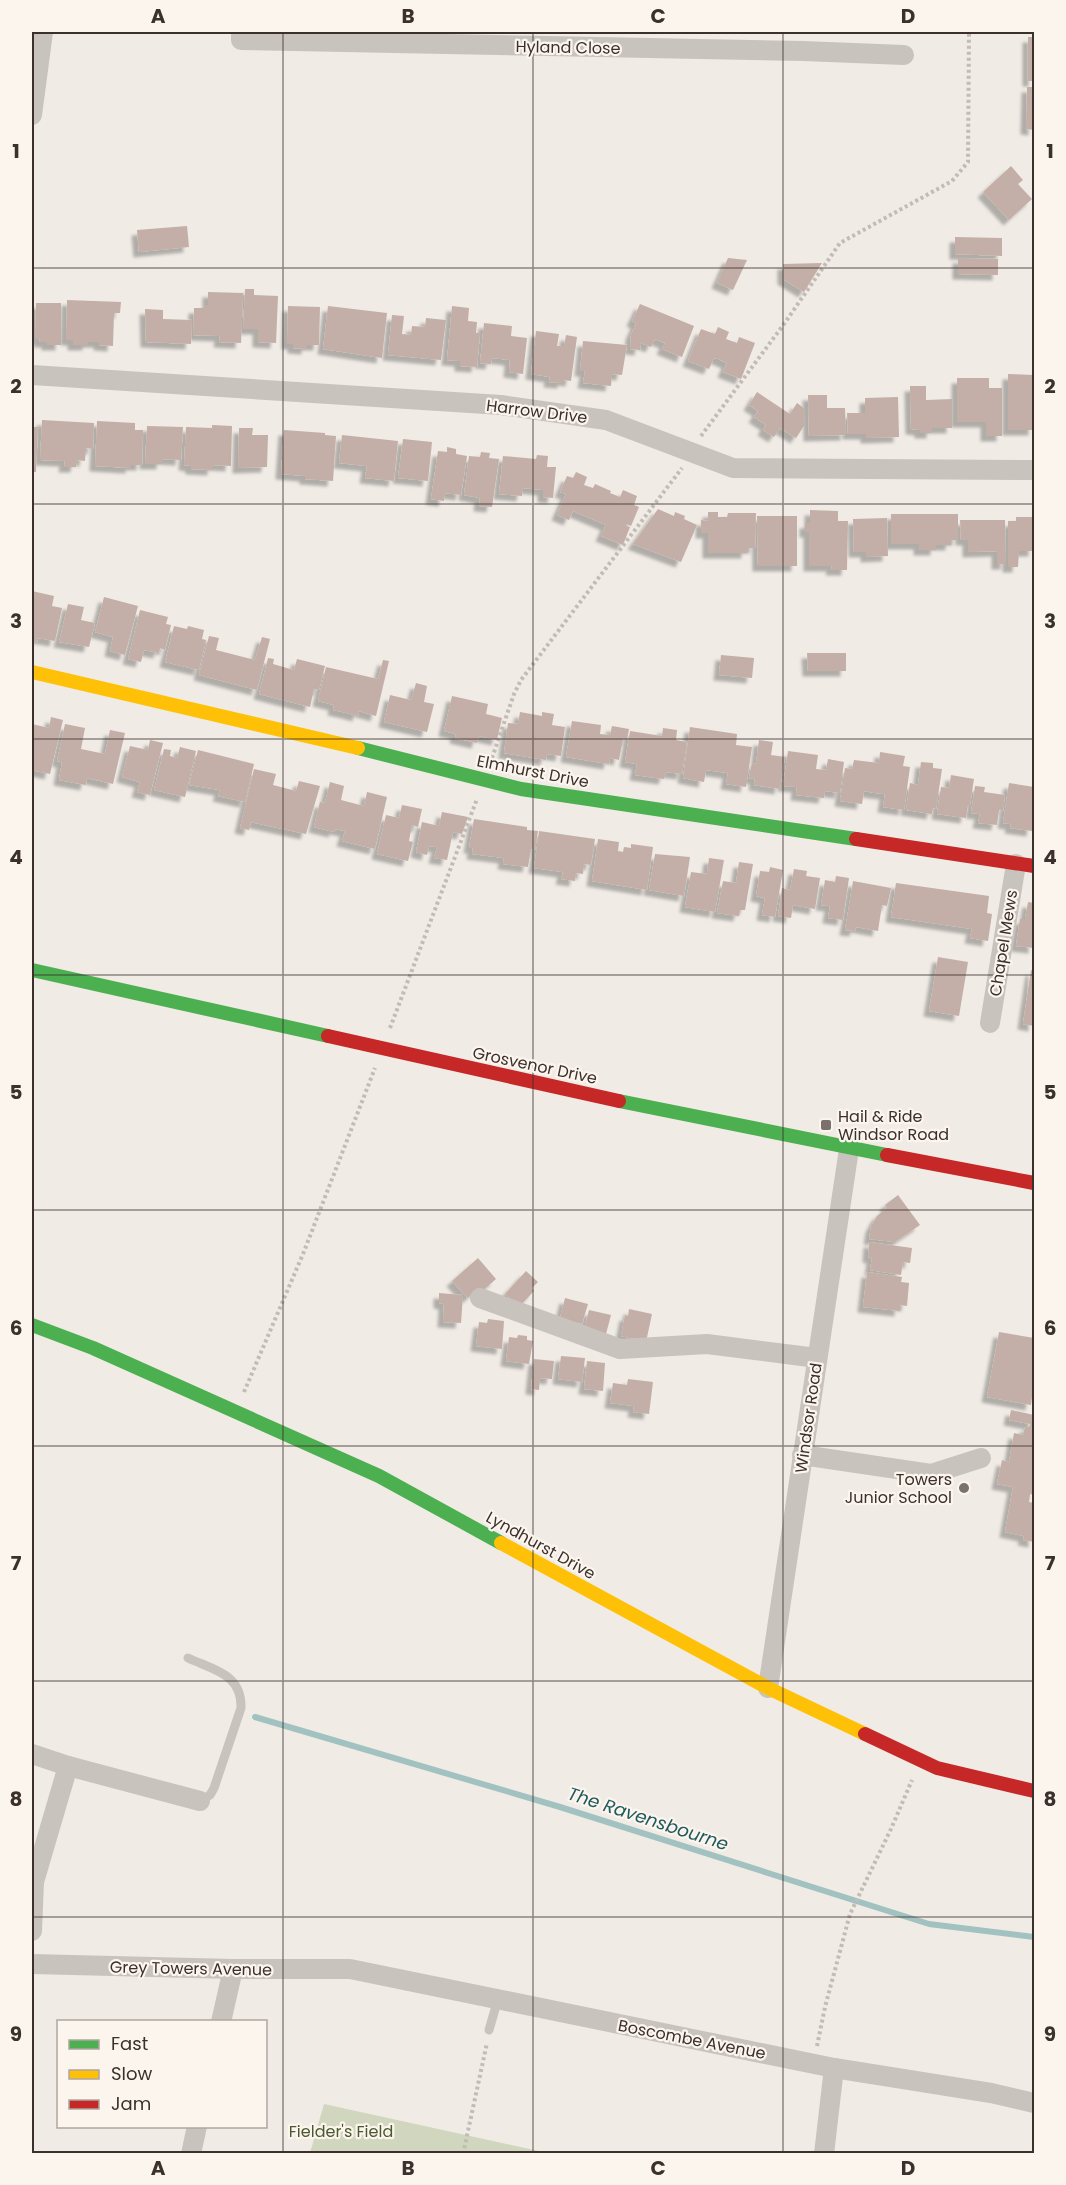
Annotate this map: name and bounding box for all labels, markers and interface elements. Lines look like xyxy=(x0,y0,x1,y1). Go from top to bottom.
text: A xyxy=(151,2,166,30)
text: B xyxy=(401,2,415,30)
text: C xyxy=(650,2,666,30)
text: D xyxy=(901,2,915,30)
street label: Hyland Close xyxy=(515,35,621,60)
text: 1 xyxy=(12,137,20,165)
text: 1 xyxy=(1046,137,1054,165)
text: 2 xyxy=(10,372,22,400)
text: 2 xyxy=(1044,372,1056,400)
street label: Harrow Drive xyxy=(485,394,589,429)
text: 3 xyxy=(10,607,22,635)
text: 3 xyxy=(1044,607,1056,635)
street label: Elmhurst Drive xyxy=(475,749,591,794)
text: 4 xyxy=(9,843,23,871)
text: 4 xyxy=(1043,843,1057,871)
street label: Chapel Mews xyxy=(984,888,1023,998)
street label: Grosvenor Drive xyxy=(471,1041,599,1090)
text: 5 xyxy=(10,1078,23,1106)
text: 5 xyxy=(1044,1078,1057,1106)
place label: Hail & Ride Windsor Road xyxy=(838,1105,949,1146)
marker: Hail & Ride Windsor Road xyxy=(819,1118,833,1132)
text: 6 xyxy=(10,1314,22,1342)
text: 6 xyxy=(1044,1314,1056,1342)
street label: Windsor Road xyxy=(789,1361,828,1475)
place label: Towers Junior School xyxy=(845,1468,952,1509)
marker: Towers Junior School xyxy=(957,1481,971,1495)
street label: Lyndhurst Drive xyxy=(482,1506,600,1585)
text: 7 xyxy=(11,1549,22,1577)
text: 7 xyxy=(1045,1549,1056,1577)
water label: The Ravensbourne xyxy=(565,1781,732,1856)
text: 8 xyxy=(10,1785,22,1813)
text: 8 xyxy=(1044,1785,1056,1813)
street label: Grey Towers Avenue xyxy=(110,1956,272,1981)
street label: Boscombe Avenue xyxy=(616,2014,768,2065)
text: 9 xyxy=(10,2020,22,2048)
legend xyxy=(57,2020,267,2128)
text: 9 xyxy=(1044,2020,1056,2048)
text: Fast xyxy=(111,2031,148,2056)
text: Slow xyxy=(111,2061,153,2086)
text: Jam xyxy=(111,2091,151,2116)
park label: Fielder's Field xyxy=(289,2120,393,2143)
text: A xyxy=(151,2154,166,2182)
text: B xyxy=(401,2154,415,2182)
text: C xyxy=(650,2154,666,2182)
text: D xyxy=(901,2154,915,2182)

